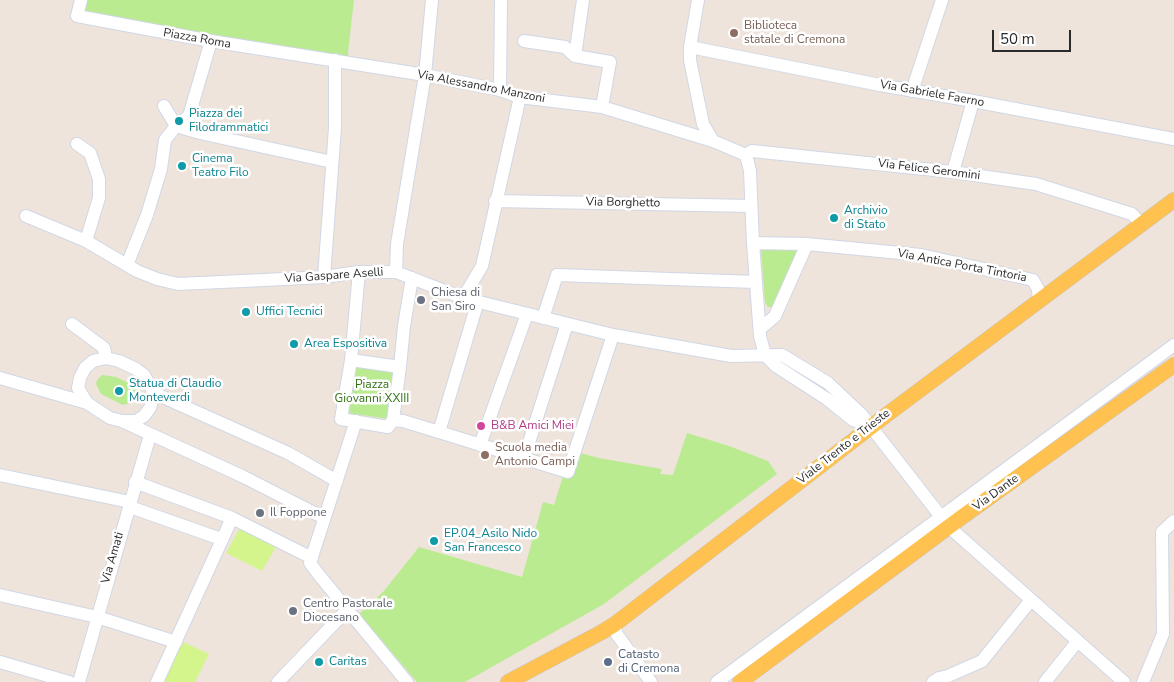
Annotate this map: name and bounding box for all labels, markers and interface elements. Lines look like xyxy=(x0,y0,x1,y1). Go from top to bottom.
place label: Biblioteca statale di Cremona xyxy=(744,19,845,47)
scale bar xyxy=(994,20,1073,52)
street label: Piazza Roma xyxy=(162,26,232,52)
marker: Biblioteca statale di Cremona xyxy=(728,27,740,39)
text: 50 m xyxy=(1000,29,1035,49)
street label: Via Alessandro Manzoni xyxy=(416,68,546,106)
street label: Via Gabriele Faerno xyxy=(879,78,985,110)
place label: Piazza dei Filodrammatici xyxy=(189,107,268,135)
marker: Piazza dei Filodrammatici xyxy=(173,115,185,127)
place label: Cinema Teatro Filo xyxy=(192,152,249,180)
street label: Via Felice Geromini xyxy=(877,157,981,183)
marker: Cinema Teatro Filo xyxy=(176,160,188,172)
street label: Via Borghetto xyxy=(586,195,660,211)
place label: Archivio di Stato xyxy=(844,204,888,232)
marker: Archivio di Stato xyxy=(828,212,840,224)
street label: Via Antica Porta Tintoria xyxy=(896,246,1028,286)
street label: Via Gaspare Aselli xyxy=(284,265,384,287)
place label: Chiesa di San Siro xyxy=(431,286,480,314)
marker: Chiesa di San Siro xyxy=(415,294,427,306)
place label: Uffici Tecnici xyxy=(256,305,323,319)
marker: Uffici Tecnici xyxy=(240,306,252,318)
place label: Area Espositiva xyxy=(304,337,387,351)
marker: Area Espositiva xyxy=(288,338,300,350)
place label: Statua di Claudio Monteverdi xyxy=(129,377,221,405)
park label: Piazza Giovanni XXIII xyxy=(335,378,409,406)
marker: Statua di Claudio Monteverdi xyxy=(113,385,125,397)
street label: Viale Trento e Trieste xyxy=(795,406,893,488)
place label: B&B Amici Miei xyxy=(491,419,574,433)
marker: B&B Amici Miei xyxy=(475,420,487,432)
place label: Scuola media Antonio Campi xyxy=(495,441,575,469)
marker: Scuola media Antonio Campi xyxy=(479,449,491,461)
street label: Via Dante xyxy=(970,472,1022,514)
place label: Il Foppone xyxy=(270,506,327,520)
marker: Il Foppone xyxy=(254,507,266,519)
place label: EP.04_Asilo Nido San Francesco xyxy=(444,527,537,555)
street label: Via Amati xyxy=(99,531,127,585)
marker: EP.04_Asilo Nido San Francesco xyxy=(428,535,440,547)
place label: Centro Pastorale Diocesano xyxy=(303,597,393,625)
marker: Centro Pastorale Diocesano xyxy=(287,605,299,617)
place label: Catasto di Cremona xyxy=(618,648,680,676)
place label: Caritas xyxy=(329,655,367,669)
marker: Caritas xyxy=(313,656,325,668)
marker: Catasto di Cremona xyxy=(602,656,614,668)

